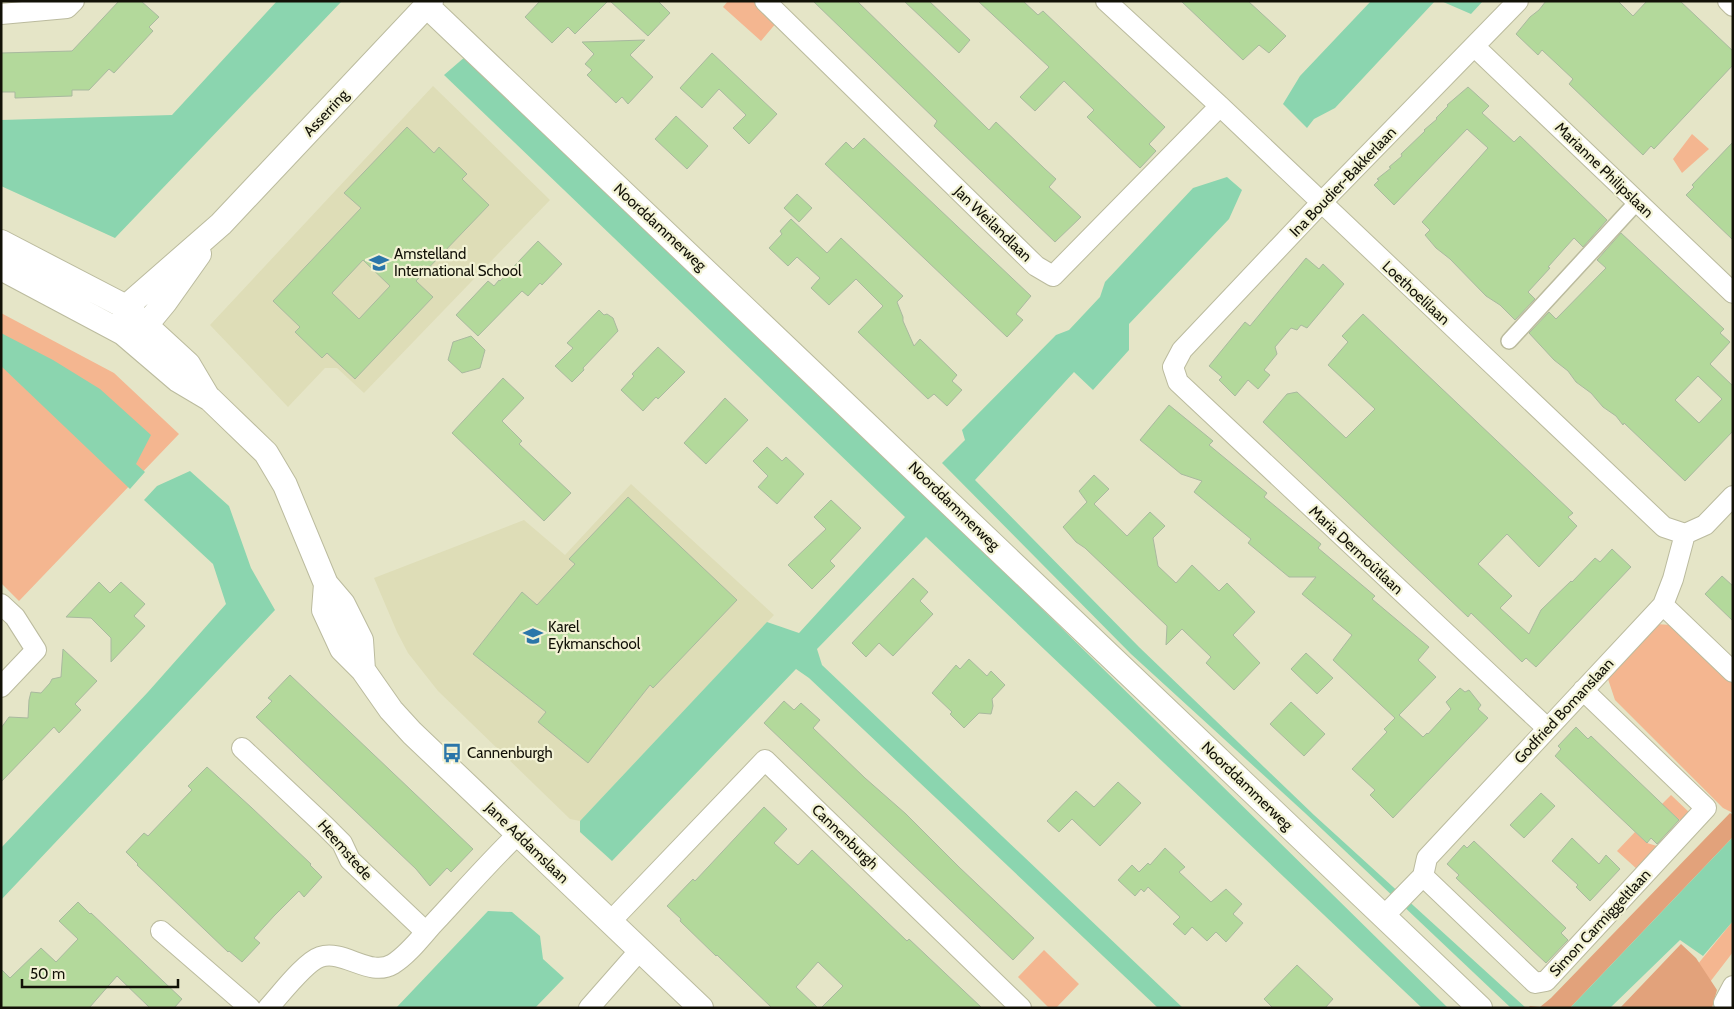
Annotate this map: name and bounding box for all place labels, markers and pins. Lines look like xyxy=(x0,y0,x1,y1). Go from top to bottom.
place label: Amstelland International School xyxy=(394,245,522,280)
school or university icon: Amstelland International School xyxy=(368,252,390,274)
place label: Karel Eykmanschool xyxy=(548,618,641,653)
school or university icon: Karel Eykmanschool xyxy=(522,625,544,647)
bus stop icon: Cannenburgh xyxy=(441,742,463,764)
place label: Cannenburgh xyxy=(467,744,553,762)

